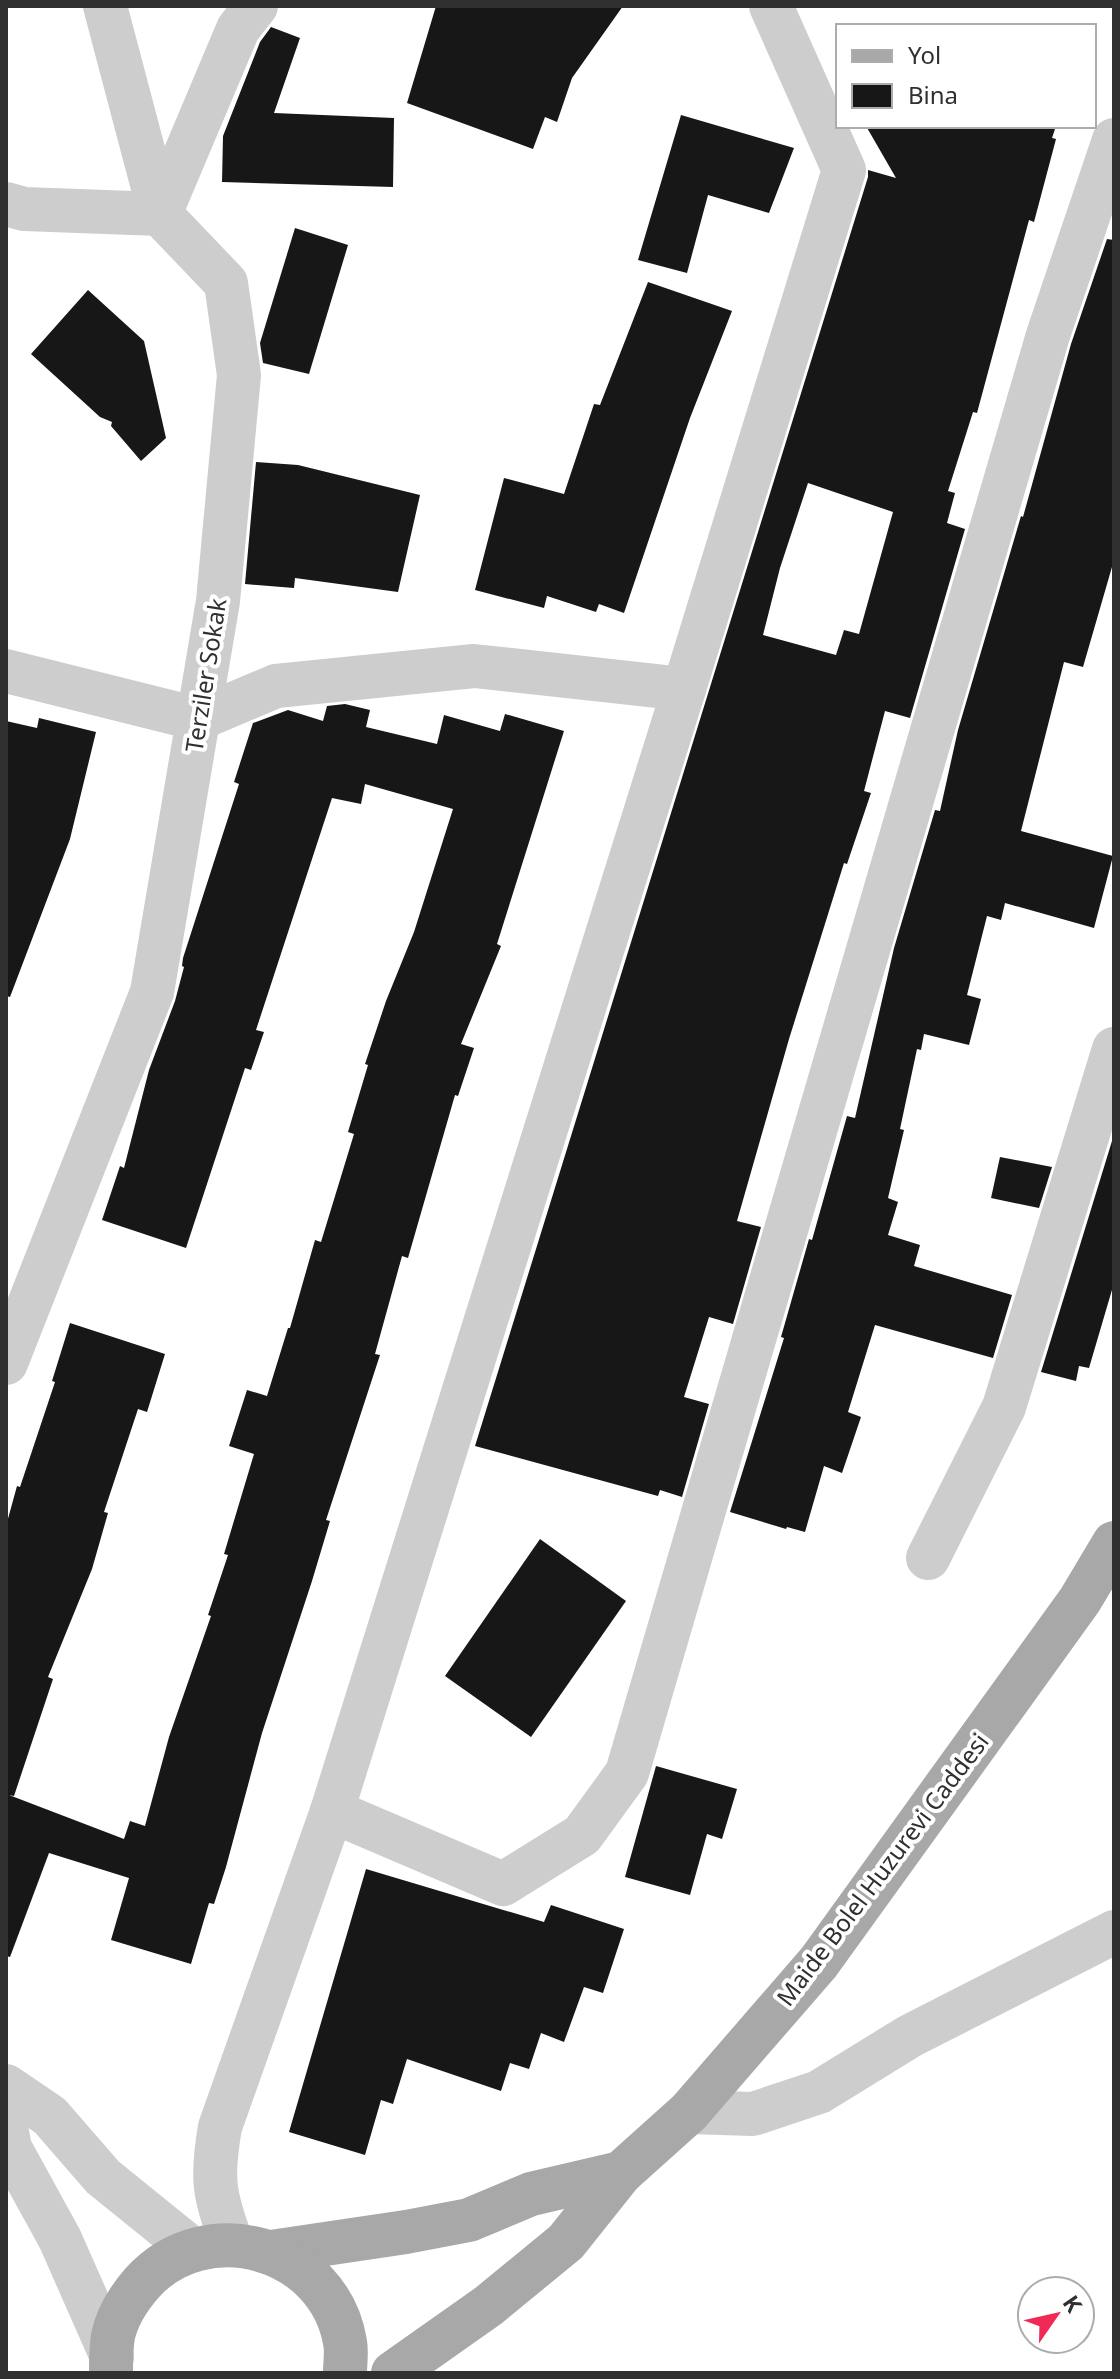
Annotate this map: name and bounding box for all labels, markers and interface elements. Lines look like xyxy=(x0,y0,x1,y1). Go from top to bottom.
legend xyxy=(836,24,1096,128)
text: Yol xyxy=(908,38,941,71)
text: Bina xyxy=(908,78,958,111)
street label: Terziler Sokak xyxy=(177,596,233,754)
street label: Maide Bolel Huzurevi Caddesi xyxy=(768,1726,996,2012)
north arrow xyxy=(1016,2275,1096,2355)
text: K xyxy=(1057,2289,1090,2318)

